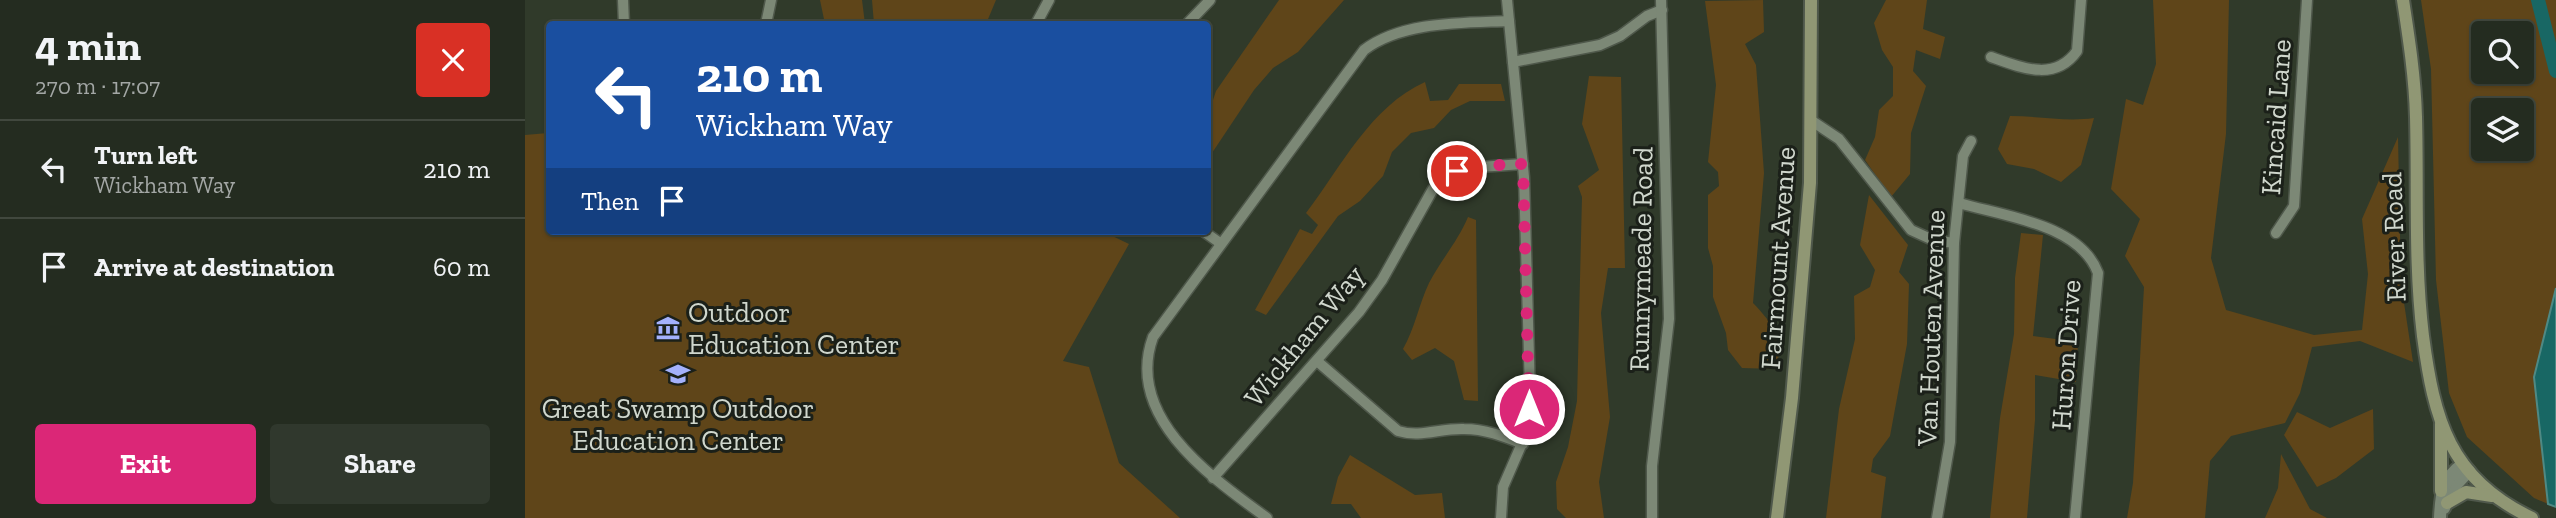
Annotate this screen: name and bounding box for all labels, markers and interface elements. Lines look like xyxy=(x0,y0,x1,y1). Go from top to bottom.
text: 4 min xyxy=(35,20,141,71)
map controls xyxy=(2471,21,2534,161)
button: search xyxy=(2471,21,2534,84)
button: close xyxy=(416,23,490,97)
street label: Kincaid Lane xyxy=(2254,38,2298,196)
text: 210 m xyxy=(696,46,822,105)
icon: left xyxy=(581,49,672,140)
text: 270 m · 17:07 xyxy=(35,72,160,100)
button: layers xyxy=(2471,98,2534,161)
text: Wickham Way xyxy=(696,106,893,144)
text: Turn left xyxy=(94,139,197,171)
pin xyxy=(1427,141,1487,201)
street label: Fairmount Avenue xyxy=(1754,145,1802,371)
street label: Runnymeade Road xyxy=(1623,146,1659,372)
icon: left xyxy=(35,150,73,188)
icon: arrive xyxy=(1438,152,1476,190)
text: 210 m xyxy=(423,153,490,185)
text: Wickham Way xyxy=(94,171,235,199)
street label: River Road xyxy=(2375,172,2413,302)
icon: arrive xyxy=(653,182,691,220)
text: Then xyxy=(581,185,639,217)
street label: Van Houten Avenue xyxy=(1910,209,1952,448)
icon: arrive xyxy=(35,248,73,286)
text: Arrive at destination xyxy=(94,251,334,283)
text: 60 m xyxy=(433,251,490,283)
street label: Wickham Way xyxy=(1237,258,1371,413)
street label: Huron Drive xyxy=(2044,279,2088,431)
place label: Outdoor Education Center xyxy=(688,296,900,361)
museum icon: Outdoor Education Center xyxy=(654,314,682,342)
school or university icon: Great Swamp Outdoor Education Center xyxy=(664,360,692,388)
position arrow xyxy=(1492,372,1566,446)
place label: Great Swamp Outdoor Education Center xyxy=(542,392,814,457)
button: Exit xyxy=(35,424,256,504)
button: Share xyxy=(270,424,490,504)

